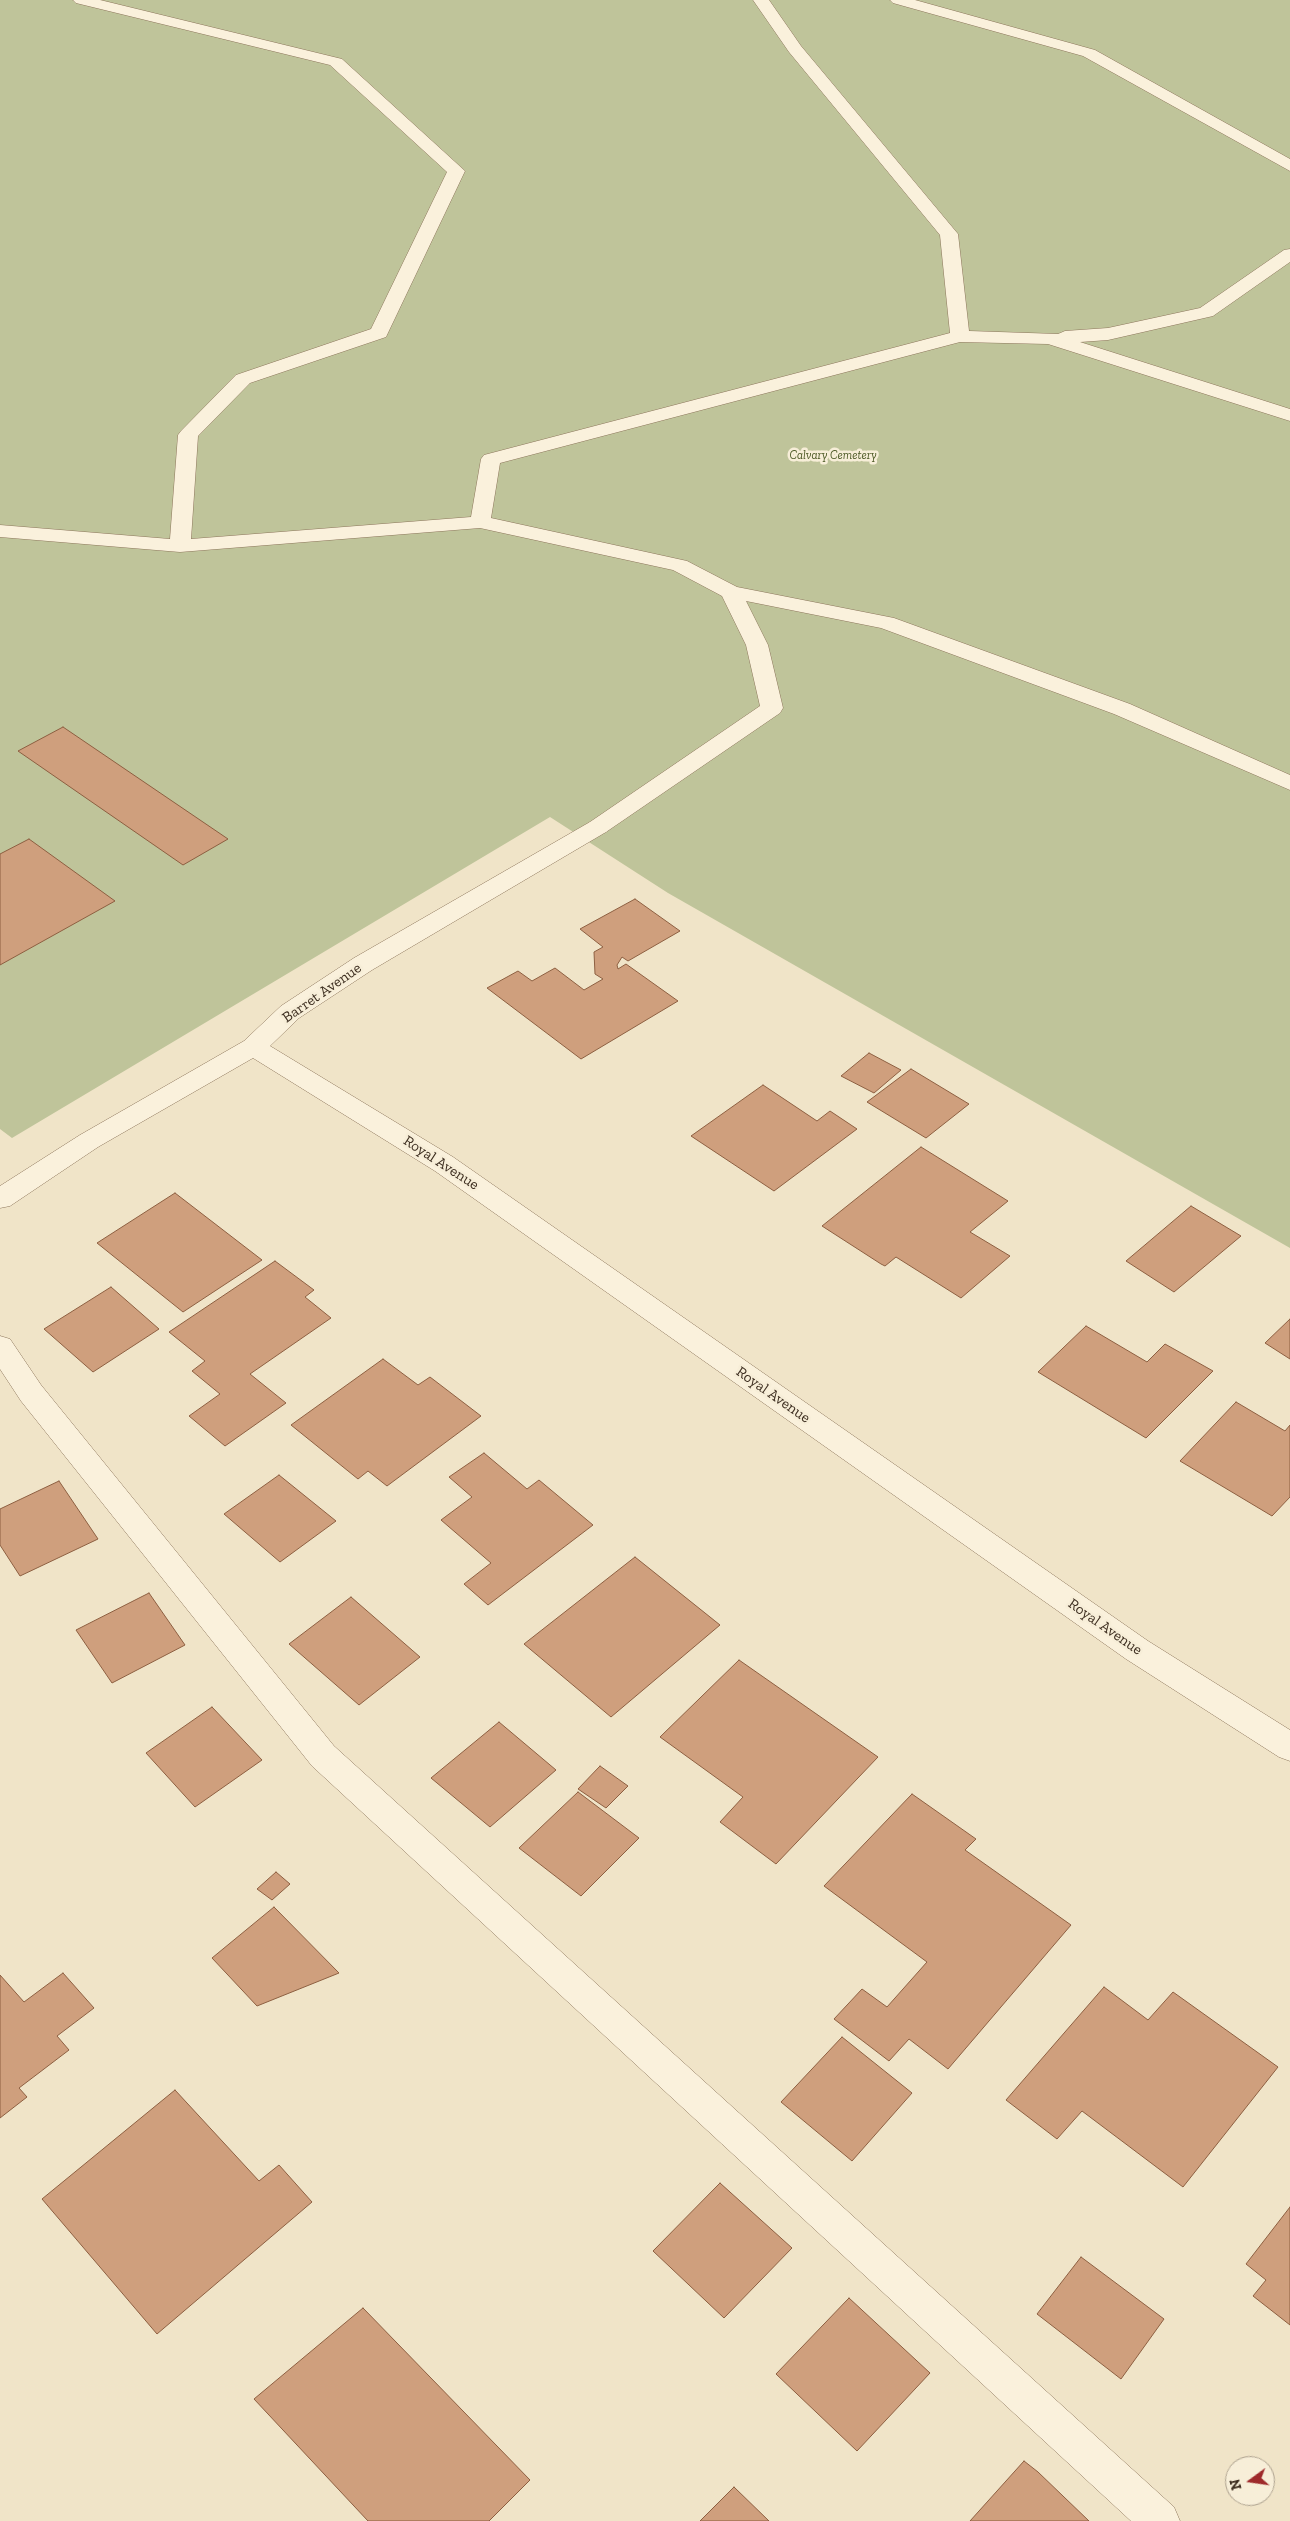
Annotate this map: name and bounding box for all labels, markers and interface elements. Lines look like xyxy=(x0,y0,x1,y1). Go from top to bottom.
park label: Calvary Cemetery xyxy=(789,449,877,463)
street label: Barret Avenue xyxy=(279,959,365,1027)
street label: Royal Avenue xyxy=(400,1132,482,1194)
street label: Royal Avenue xyxy=(732,1363,814,1427)
street label: Royal Avenue xyxy=(1064,1595,1146,1659)
north arrow xyxy=(1225,2456,1275,2506)
text: N xyxy=(1226,2477,1245,2492)

